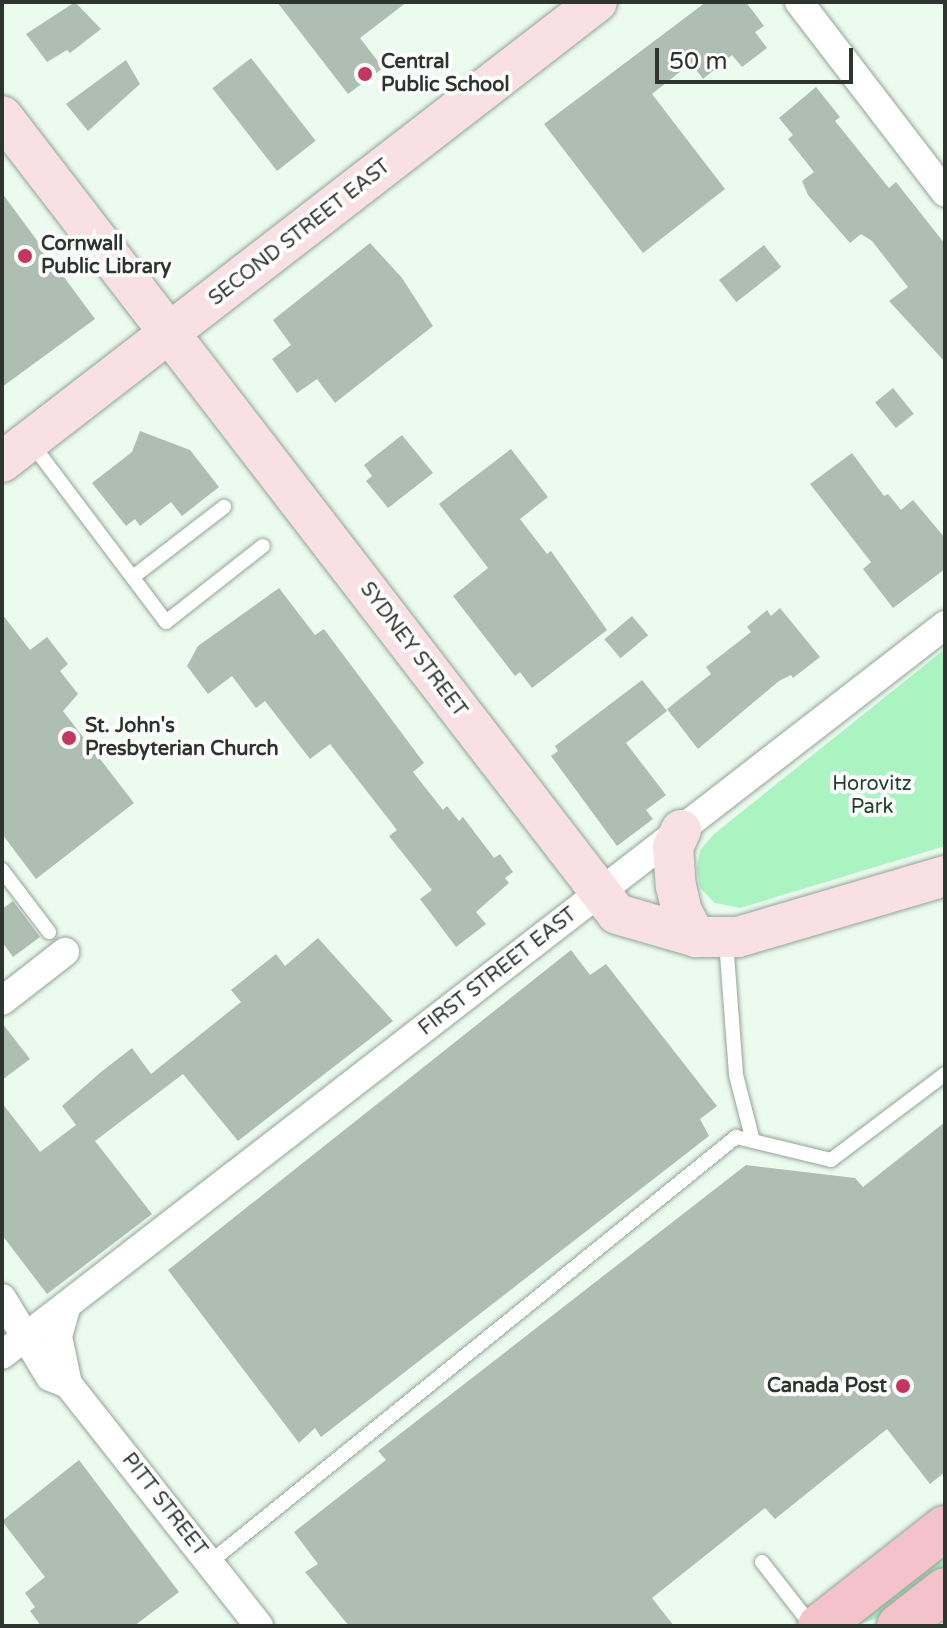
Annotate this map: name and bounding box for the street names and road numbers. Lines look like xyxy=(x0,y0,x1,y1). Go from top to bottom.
street label: SECOND STREET EAST xyxy=(205,155,395,311)
street label: SYDNEY STREET xyxy=(355,578,471,722)
street label: FIRST STREET EAST xyxy=(414,903,582,1041)
street label: PITT STREET xyxy=(116,1449,212,1561)

